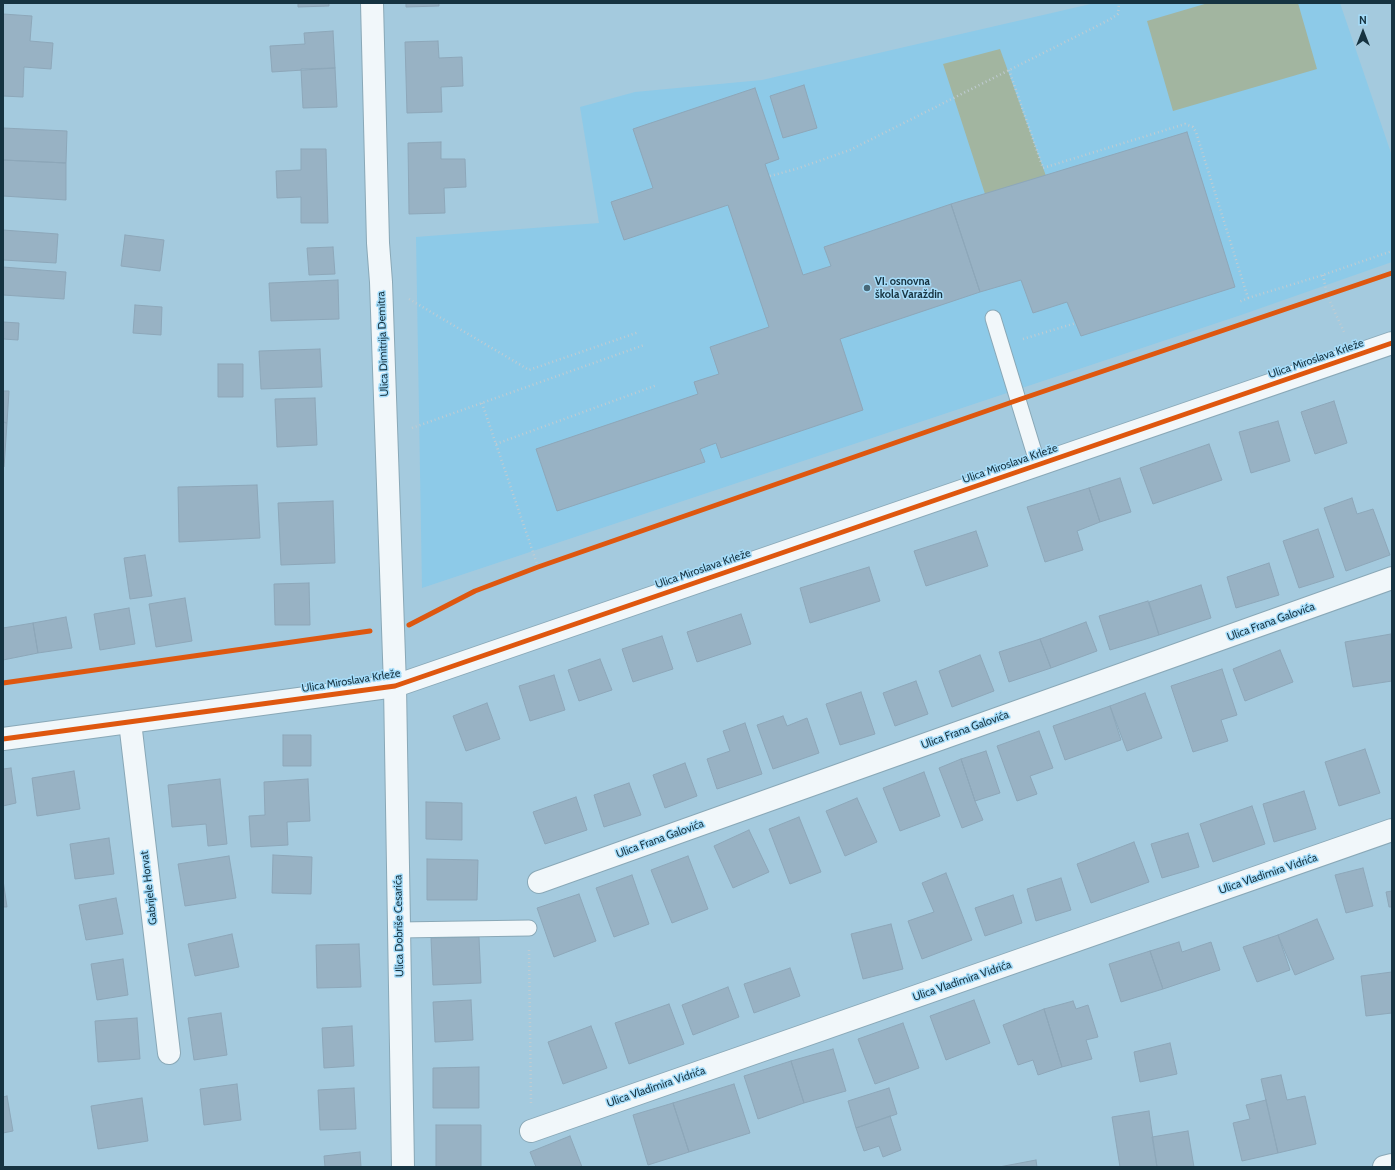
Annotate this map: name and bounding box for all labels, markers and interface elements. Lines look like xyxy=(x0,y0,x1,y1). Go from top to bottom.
north arrow xyxy=(1343,12,1383,52)
text: N xyxy=(1359,13,1367,27)
place label: VI. osnovna škola Varaždin xyxy=(875,275,943,301)
marker: VI. osnovna škola Varaždin xyxy=(862,283,872,293)
street label: Ulica Dimitrija Demitra xyxy=(375,291,391,397)
street label: Ulica Miroslava Krleže xyxy=(1267,336,1365,382)
street label: Ulica Miroslava Krleže xyxy=(961,441,1059,487)
street label: Ulica Miroslava Krleže xyxy=(654,546,752,592)
street label: Ulica Frana Galovića xyxy=(1225,600,1317,644)
street label: Ulica Miroslava Krleže xyxy=(301,667,401,695)
street label: Ulica Frana Galovića xyxy=(919,708,1011,752)
street label: Ulica Frana Galovića xyxy=(614,817,706,861)
street label: Gabrijele Horvat xyxy=(138,850,160,926)
street label: Ulica Vladimira Vidrića xyxy=(1217,851,1319,897)
street label: Ulica Dobriše Cesarića xyxy=(392,875,406,977)
street label: Ulica Vladimira Vidrića xyxy=(911,958,1013,1004)
street label: Ulica Vladimira Vidrića xyxy=(605,1064,707,1110)

